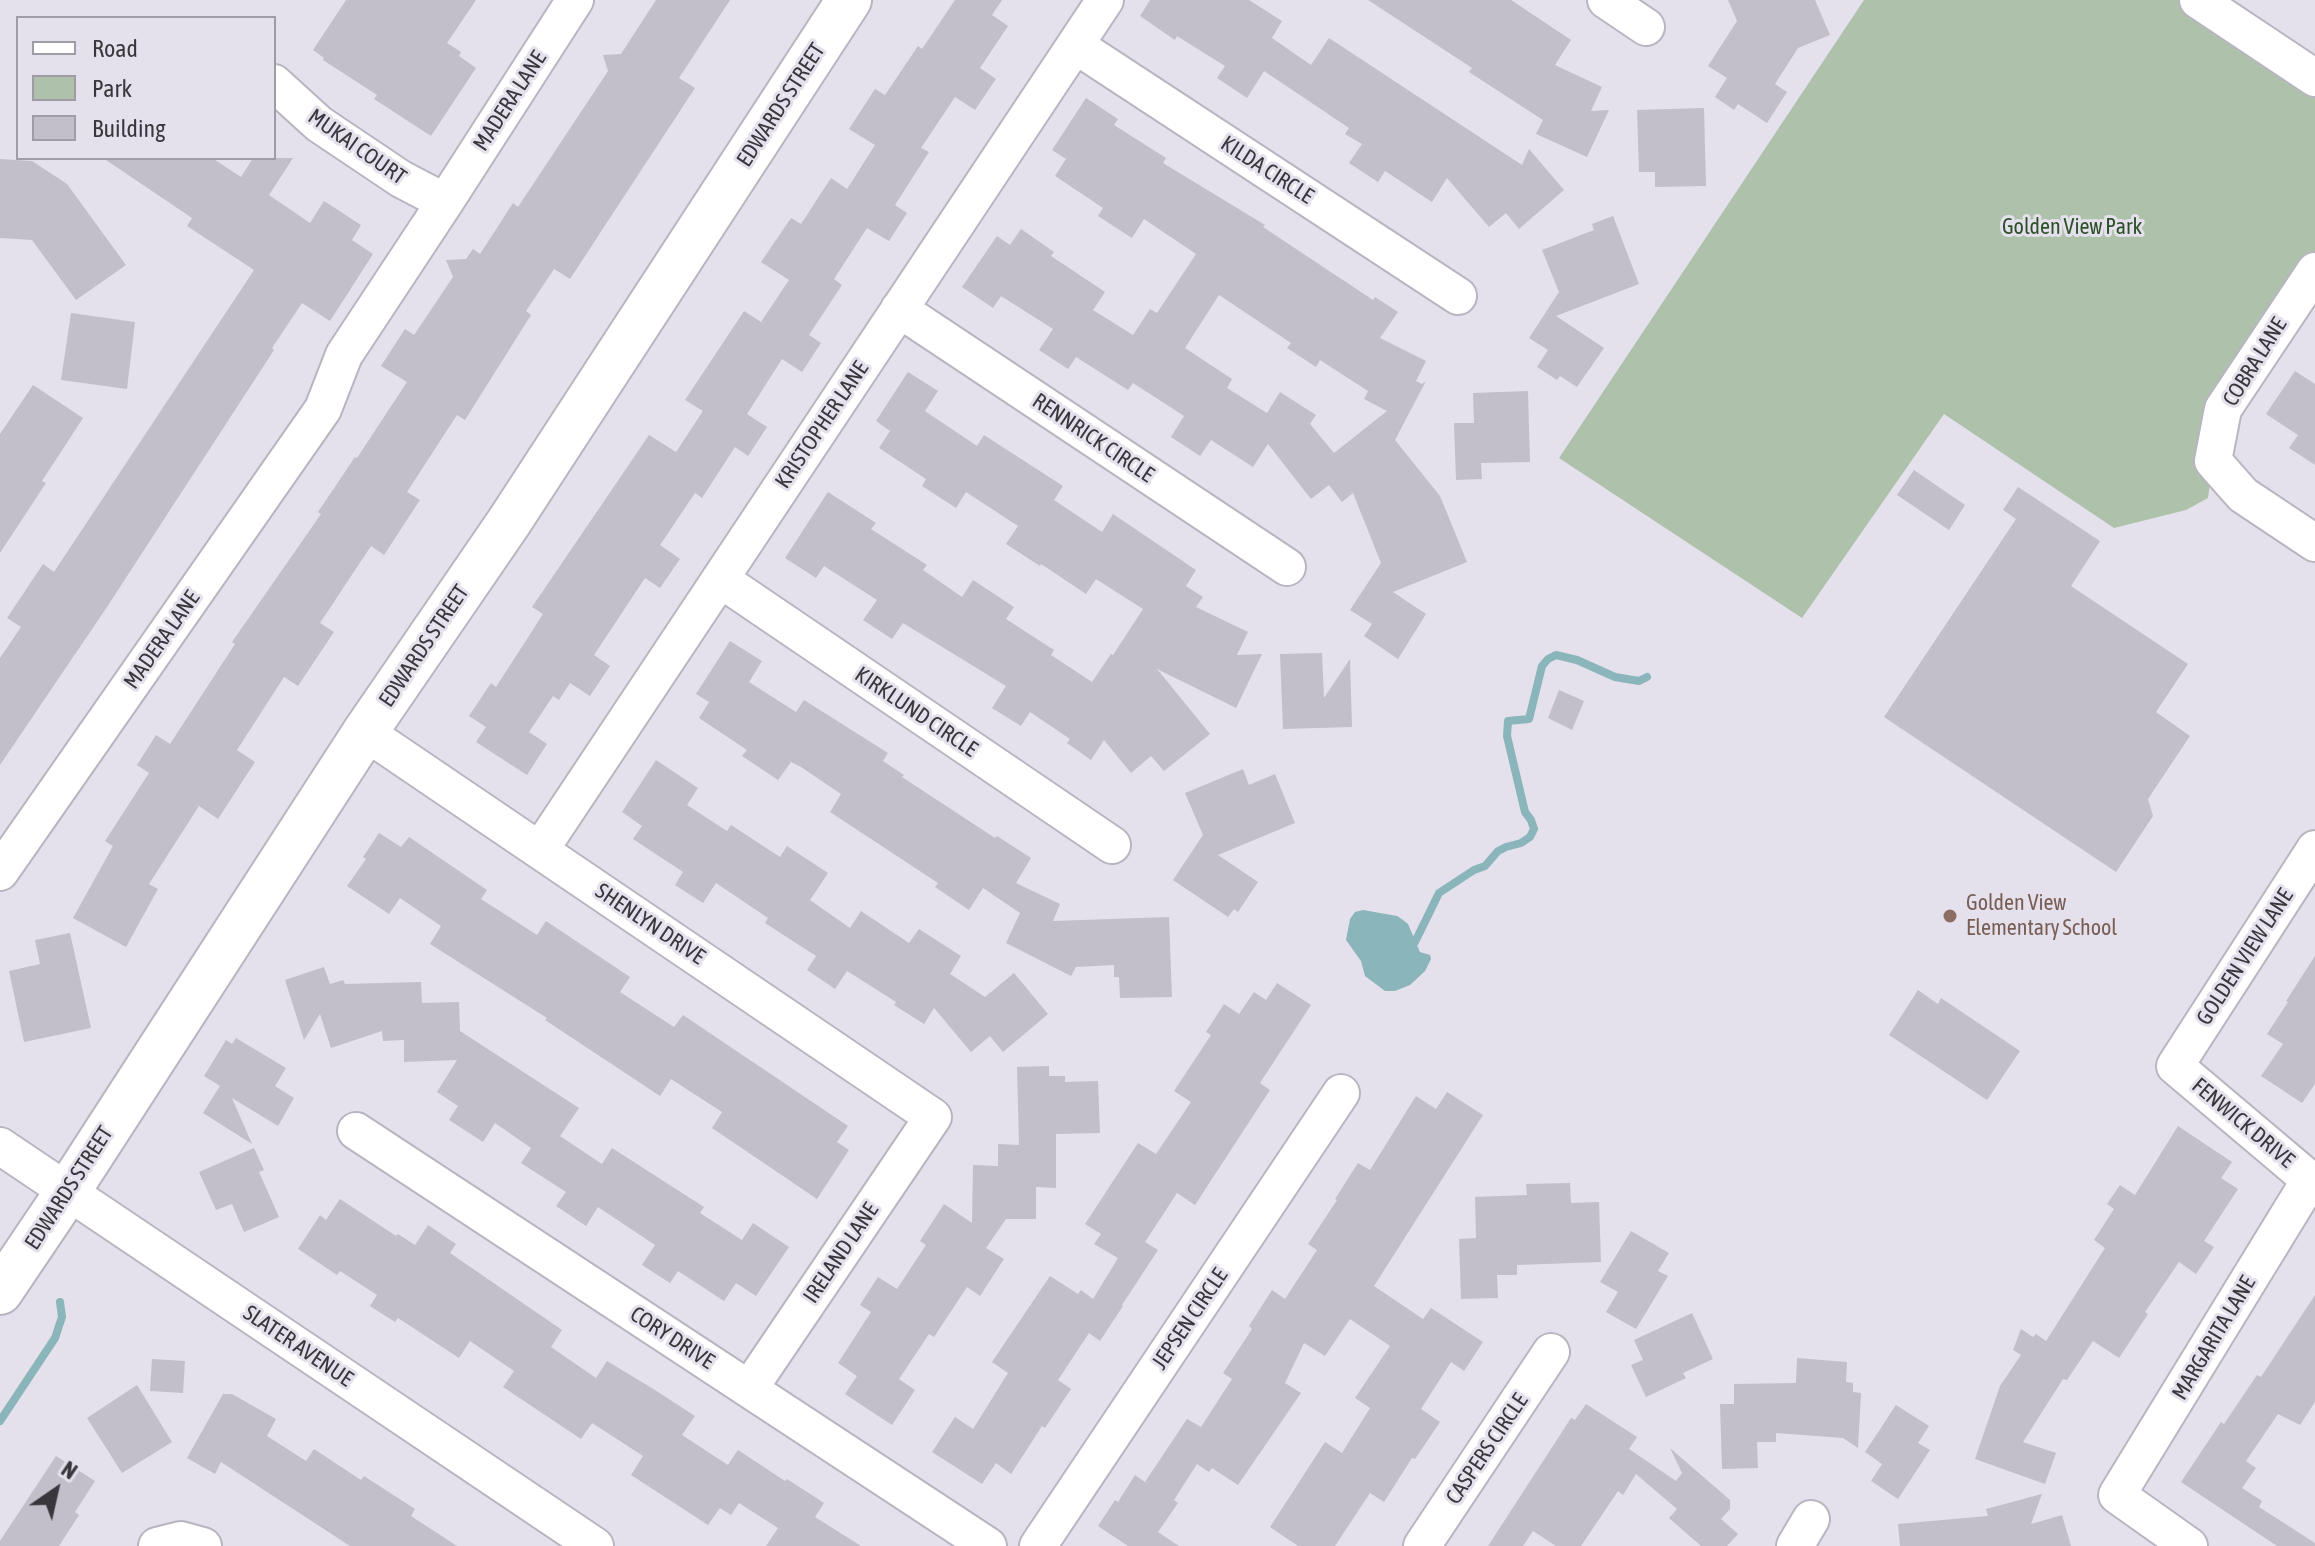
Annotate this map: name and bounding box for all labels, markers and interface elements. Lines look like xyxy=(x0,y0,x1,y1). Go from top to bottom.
legend xyxy=(16,16,276,160)
text: Road xyxy=(92,35,138,62)
street label: EDWARDS STREET xyxy=(731,38,831,172)
street label: MADERA LANE xyxy=(468,46,552,156)
text: Park xyxy=(92,75,132,102)
street label: MUKAI COURT xyxy=(303,104,411,190)
text: Building xyxy=(92,115,165,142)
street label: KILDA CIRCLE xyxy=(1216,130,1318,210)
park label: Golden View Park xyxy=(2002,214,2142,240)
street label: COBRA LANE xyxy=(2218,313,2292,411)
street label: KRISTOPHER LANE xyxy=(770,357,874,493)
street label: RENNRICK CIRCLE xyxy=(1027,388,1159,488)
street label: EDWARDS STREET xyxy=(373,580,475,712)
street label: MADERA LANE xyxy=(119,586,205,694)
street label: KIRKLUND CIRCLE xyxy=(850,661,982,763)
street label: SHENLYN DRIVE xyxy=(590,878,710,970)
street label: GOLDEN VIEW LANE xyxy=(2191,884,2299,1030)
place label: Golden View Elementary School xyxy=(1966,890,2117,942)
marker: Golden View Elementary School xyxy=(1941,907,1959,925)
street label: FENWICK DRIVE xyxy=(2186,1073,2300,1173)
street label: EDWARDS STREET xyxy=(19,1121,119,1255)
street label: IRELAND LANE xyxy=(798,1198,884,1308)
street label: JEPSEN CIRCLE xyxy=(1147,1264,1233,1374)
street label: MARGARITA LANE xyxy=(2167,1271,2261,1405)
street label: SLATER AVENUE xyxy=(238,1300,358,1392)
street label: CORY DRIVE xyxy=(625,1301,719,1375)
street label: CASPERS CIRCLE xyxy=(1440,1389,1534,1509)
north arrow xyxy=(16,1450,96,1530)
text: N xyxy=(57,1456,82,1485)

